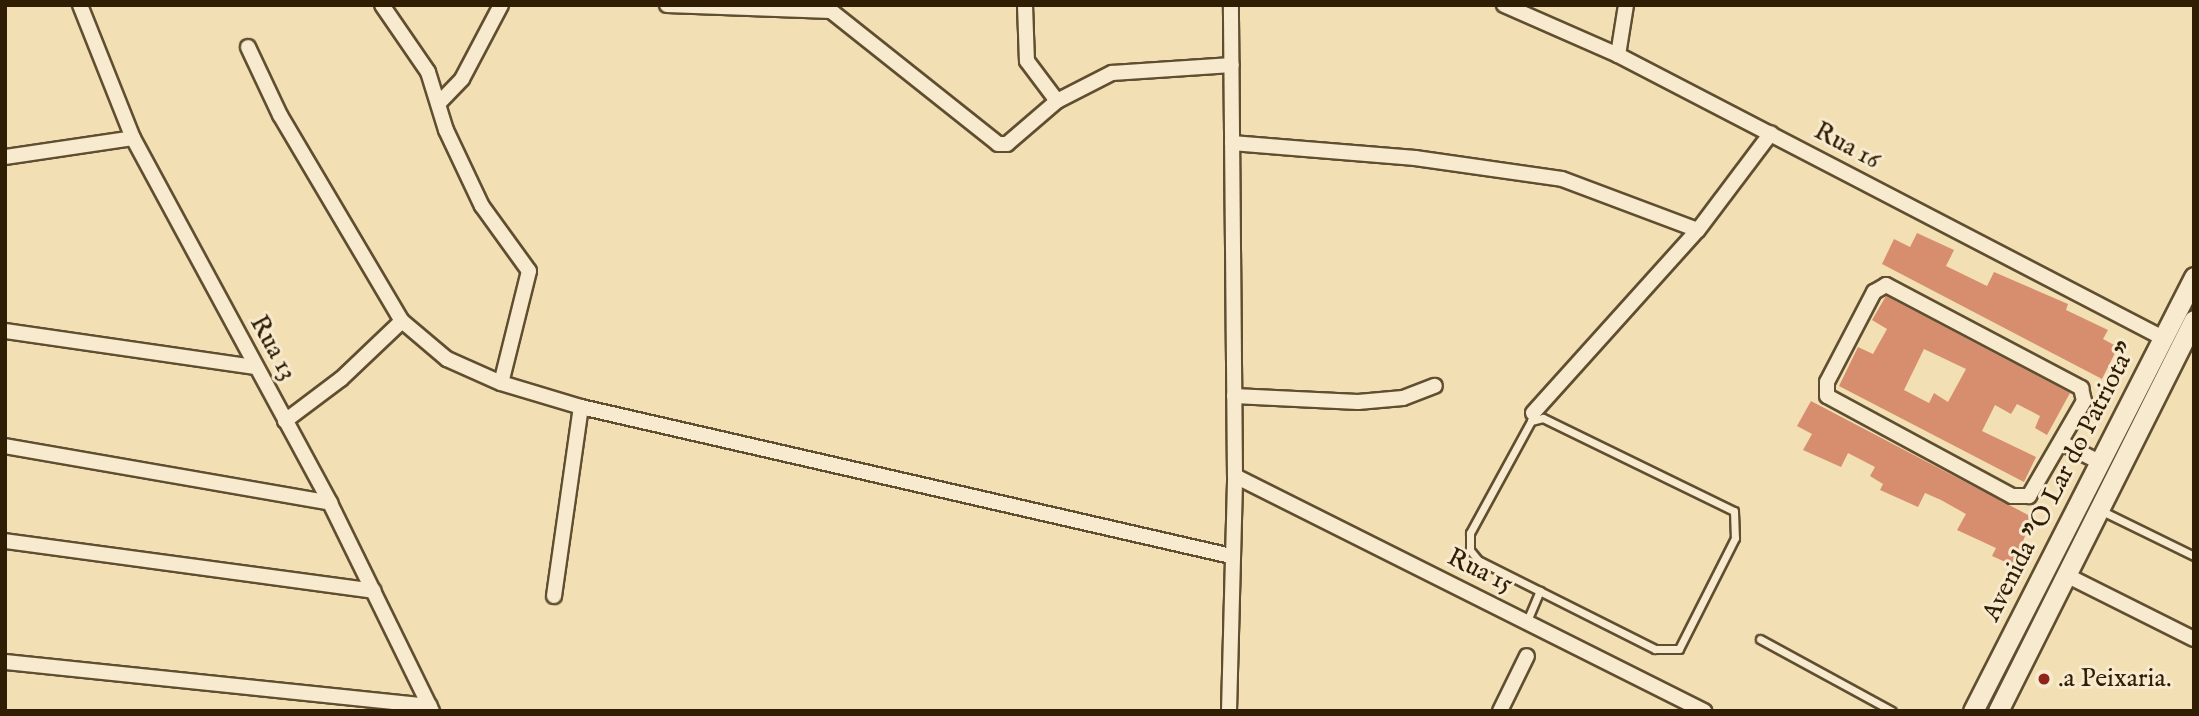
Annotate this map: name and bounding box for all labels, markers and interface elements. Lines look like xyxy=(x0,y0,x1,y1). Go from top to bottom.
street label: Rua 16 xyxy=(1808,116,1886,176)
street label: Rua 13 xyxy=(243,310,303,386)
street label: Avenida "O Lar do Patriota" xyxy=(1976,337,2144,627)
street label: Rua 15 xyxy=(1442,542,1518,600)
place label: .a Peixaria. xyxy=(2058,663,2172,695)
marker: .a Peixaria. xyxy=(2036,671,2052,687)

